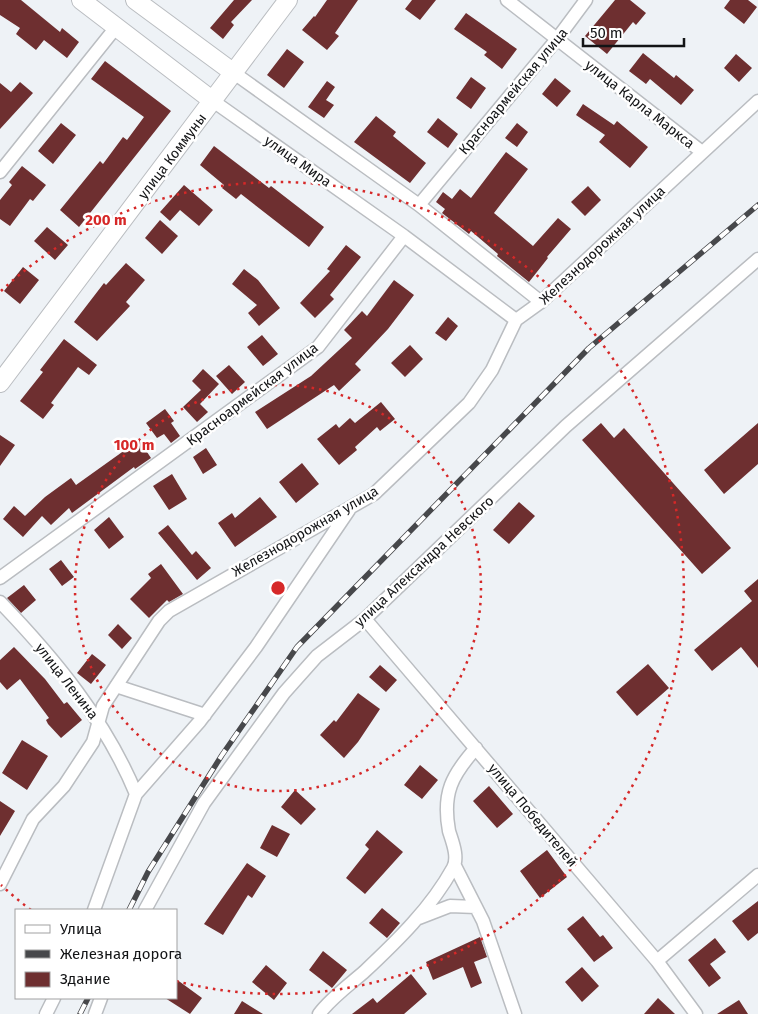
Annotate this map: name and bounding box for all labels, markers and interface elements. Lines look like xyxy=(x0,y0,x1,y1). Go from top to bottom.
scale bar xyxy=(583,15,684,47)
street label: Красноармейская улица xyxy=(455,24,571,158)
text: 50 m xyxy=(590,24,623,42)
street label: улица Карла Маркса xyxy=(582,56,698,152)
street label: улица Коммуны xyxy=(135,110,210,203)
street label: улица Мира xyxy=(261,132,334,191)
street label: Железнодорожная улица xyxy=(536,182,669,308)
text: 200 m xyxy=(85,211,127,229)
street label: Красноармейская улица xyxy=(183,339,321,449)
text: 100 m xyxy=(114,436,154,454)
street label: Железнодорожная улица xyxy=(229,483,381,580)
street label: улица Александра Невского xyxy=(351,492,497,630)
centre of rings xyxy=(269,579,287,597)
street label: улица Ленина xyxy=(32,640,102,723)
street label: улица Победителей xyxy=(484,760,581,870)
legend xyxy=(15,909,178,999)
text: Улица xyxy=(60,920,102,938)
text: Железная дорога xyxy=(60,945,182,963)
text: Здание xyxy=(60,970,110,988)

